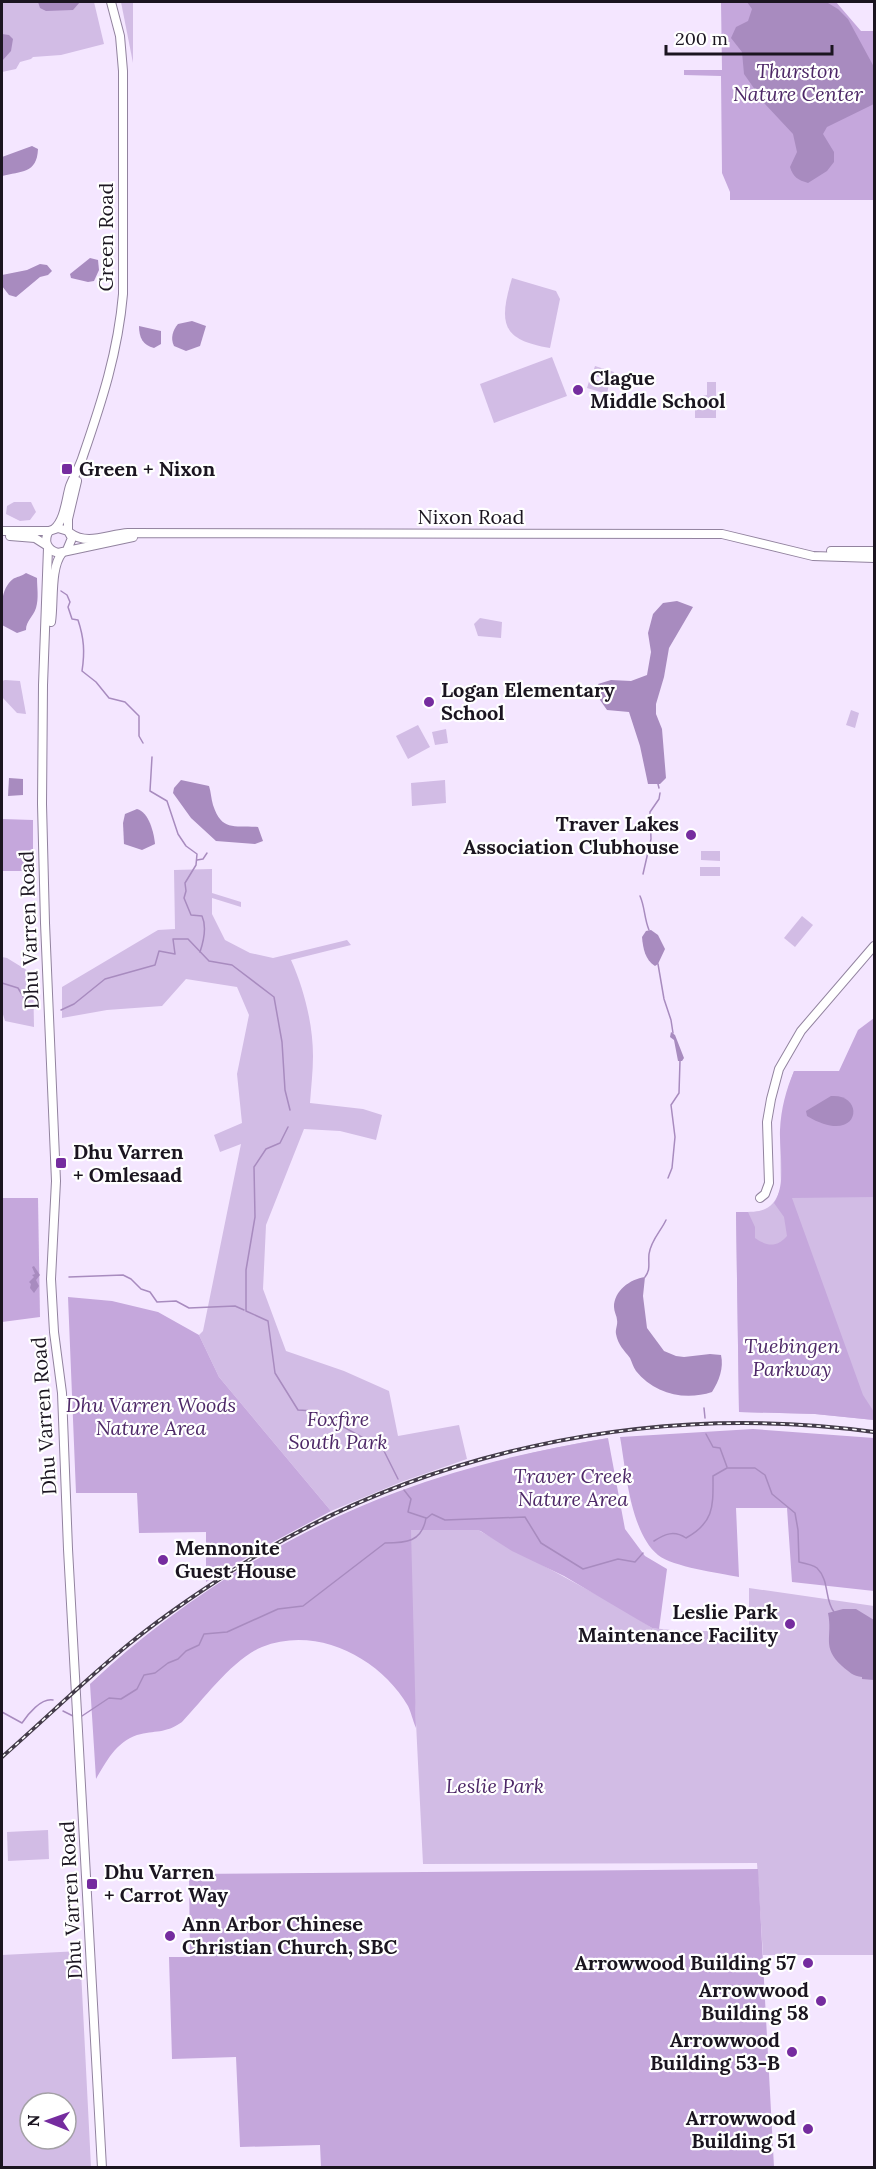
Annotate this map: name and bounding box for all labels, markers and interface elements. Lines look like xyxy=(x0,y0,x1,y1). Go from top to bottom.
scale bar xyxy=(666,18,832,56)
text: 200 m xyxy=(675,27,728,50)
park label: Thurston Nature Center xyxy=(733,58,864,106)
street label: Green Road xyxy=(93,182,118,292)
place label: Clague Middle School xyxy=(590,365,725,413)
marker: Clague Middle School xyxy=(571,383,585,397)
place label: Green + Nixon xyxy=(79,456,215,481)
marker: Green + Nixon xyxy=(60,462,74,476)
street label: Nixon Road xyxy=(418,504,524,529)
place label: Logan Elementary School xyxy=(441,677,615,725)
marker: Logan Elementary School xyxy=(422,695,436,709)
place label: Traver Lakes Association Clubhouse xyxy=(463,811,679,859)
marker: Traver Lakes Association Clubhouse xyxy=(684,828,698,842)
street label: Dhu Varren Road xyxy=(13,850,44,1010)
place label: Dhu Varren + Omlesaad xyxy=(73,1139,184,1187)
marker: Dhu Varren + Omlesaad xyxy=(54,1156,68,1170)
park label: Tuebingen Parkway xyxy=(744,1333,840,1381)
street label: Dhu Varren Road xyxy=(25,1336,62,1496)
park label: Dhu Varren Woods Nature Area xyxy=(66,1392,236,1440)
park label: Foxfire South Park xyxy=(288,1406,388,1454)
park label: Traver Creek Nature Area xyxy=(514,1463,632,1511)
place label: Mennonite Guest House xyxy=(175,1535,296,1583)
marker: Mennonite Guest House xyxy=(156,1553,170,1567)
place label: Leslie Park Maintenance Facility xyxy=(578,1599,778,1647)
marker: Leslie Park Maintenance Facility xyxy=(783,1617,797,1631)
park label: Leslie Park xyxy=(446,1773,544,1798)
street label: Dhu Varren Road xyxy=(54,1820,87,1980)
place label: Dhu Varren + Carrot Way xyxy=(104,1859,228,1907)
marker: Dhu Varren + Carrot Way xyxy=(85,1877,99,1891)
place label: Ann Arbor Chinese Christian Church, SBC xyxy=(182,1911,397,1959)
marker: Ann Arbor Chinese Christian Church, SBC xyxy=(163,1929,177,1943)
place label: Arrowwood Building 57 xyxy=(574,1950,796,1975)
marker: Arrowwood Building 57 xyxy=(801,1956,815,1970)
place label: Arrowwood Building 58 xyxy=(699,1977,809,2025)
marker: Arrowwood Building 58 xyxy=(814,1994,828,2008)
place label: Arrowwood Building 53-B xyxy=(650,2027,780,2075)
marker: Arrowwood Building 53-B xyxy=(785,2045,799,2059)
north arrow xyxy=(18,2091,78,2151)
place label: Arrowwood Building 51 xyxy=(686,2105,796,2153)
text: N xyxy=(23,2114,43,2127)
marker: Arrowwood Building 51 xyxy=(801,2122,815,2136)

